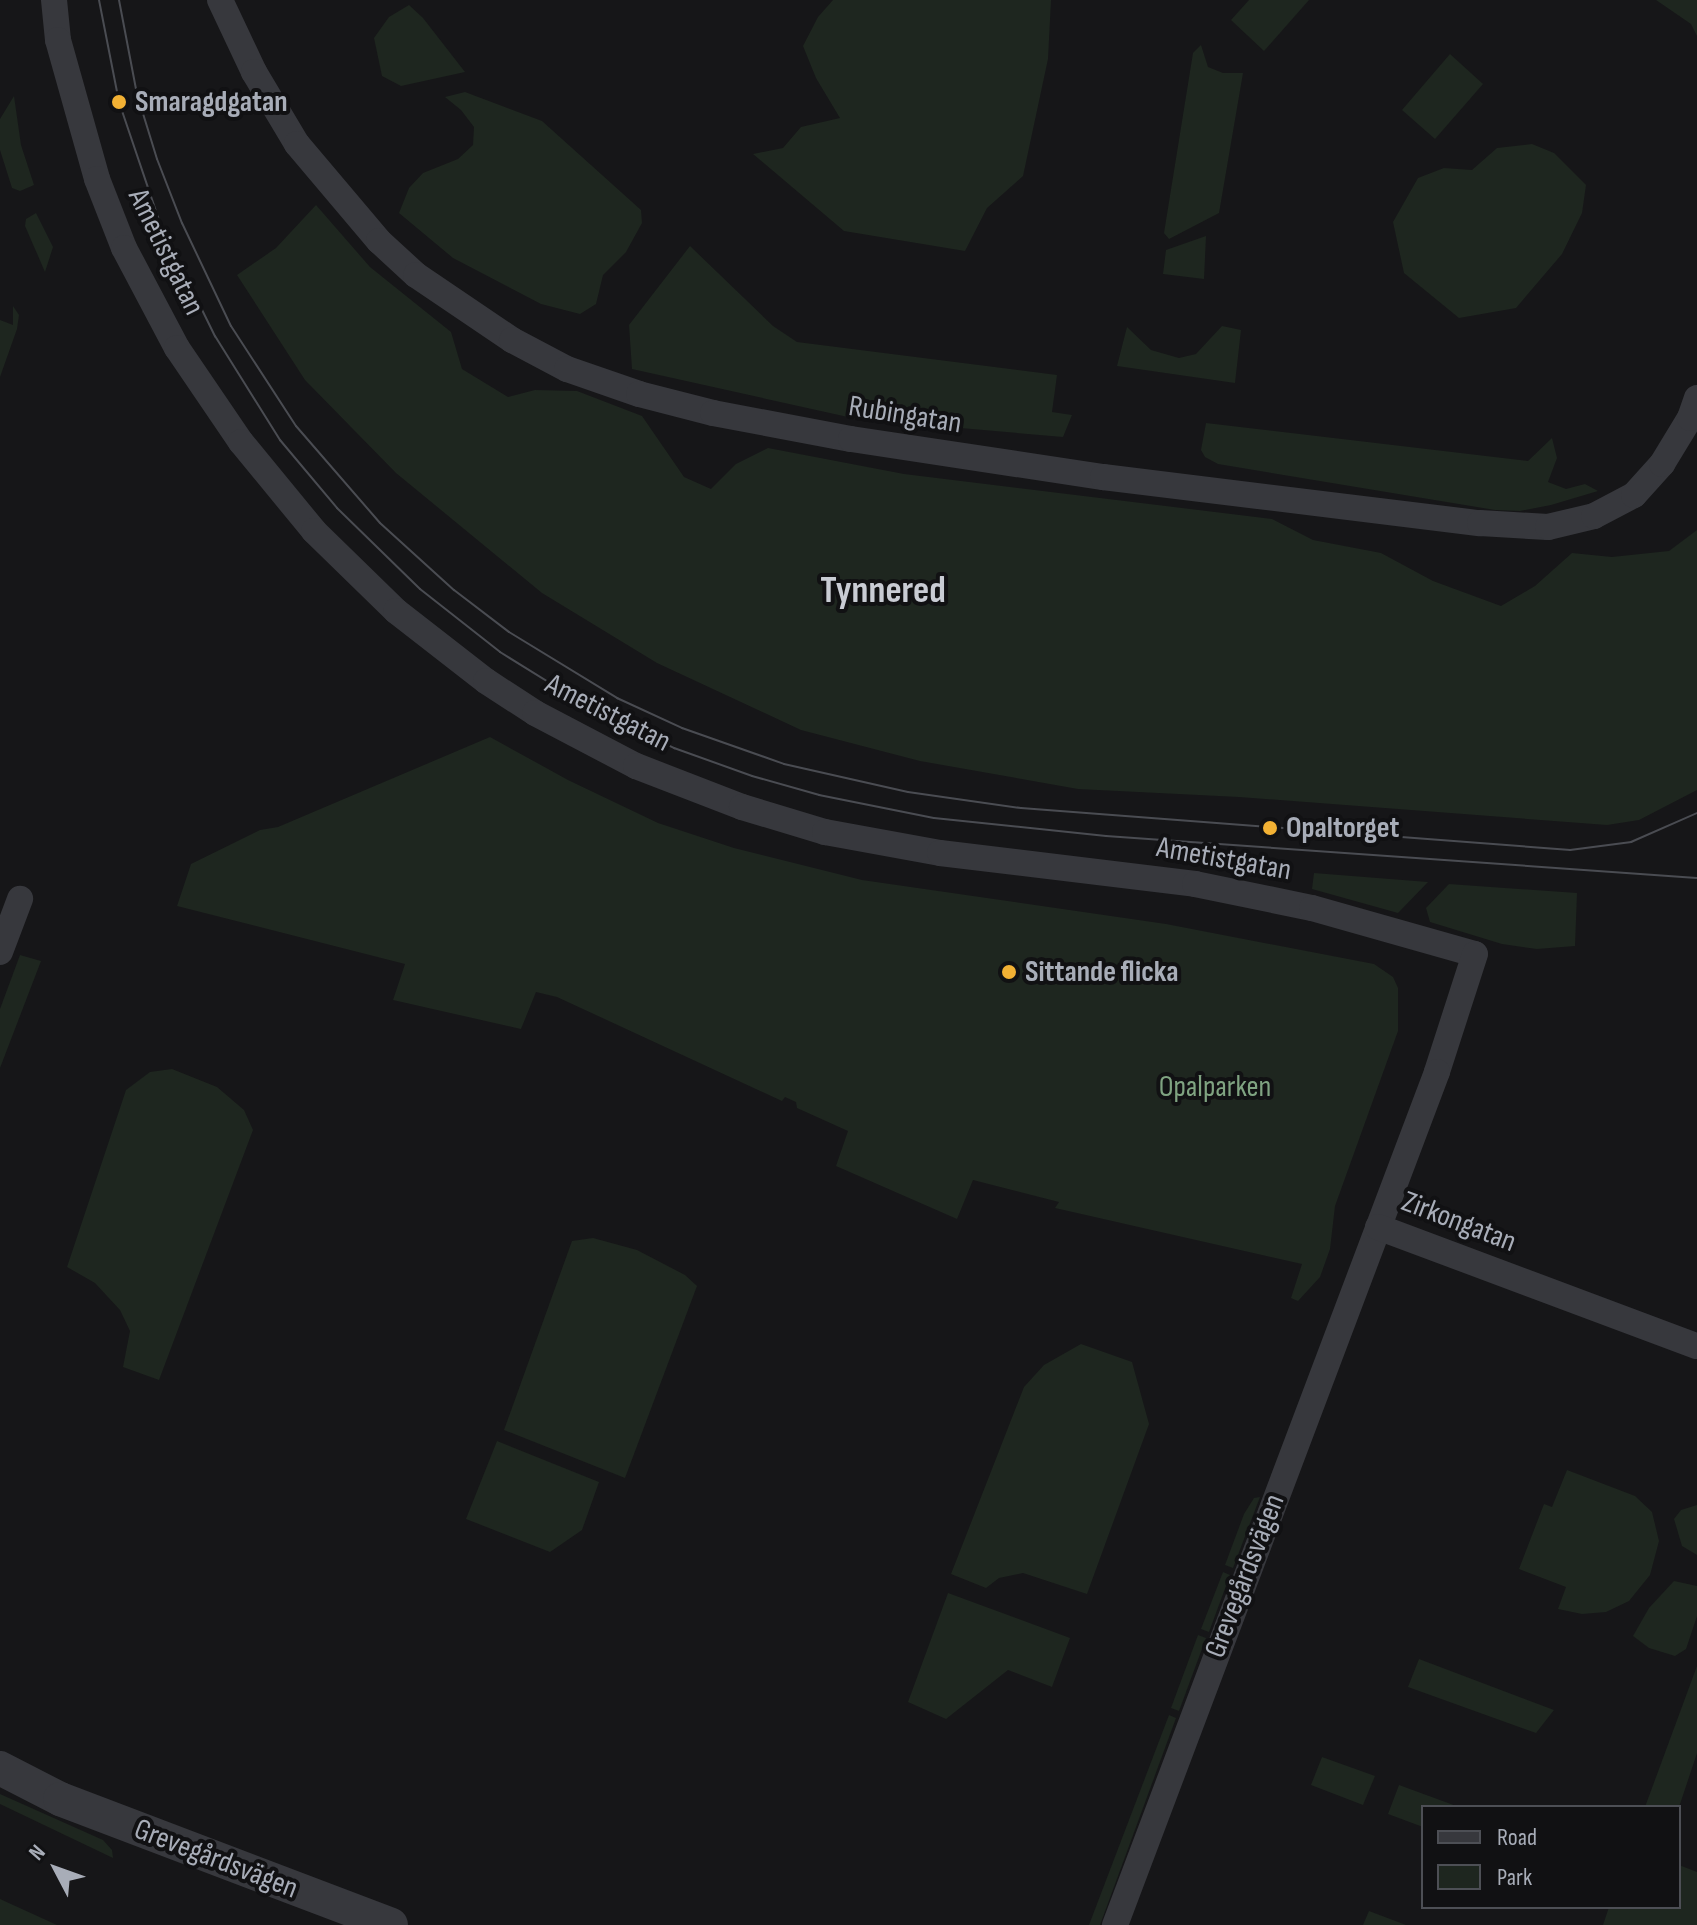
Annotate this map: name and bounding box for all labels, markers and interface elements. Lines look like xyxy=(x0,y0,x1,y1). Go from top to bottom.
place label: Smaragdgatan xyxy=(135,84,288,120)
marker: Smaragdgatan xyxy=(110,93,128,111)
street label: Ametistgatan xyxy=(120,183,212,321)
street label: Rubingatan xyxy=(846,388,964,442)
district label: Tynnered xyxy=(820,568,946,614)
street label: Ametistgatan xyxy=(539,666,677,760)
place label: Opaltorget xyxy=(1286,810,1399,846)
marker: Opaltorget xyxy=(1261,819,1279,837)
street label: Ametistgatan xyxy=(1154,829,1294,889)
place label: Sittande flicka xyxy=(1025,954,1179,990)
marker: Sittande flicka xyxy=(1000,963,1018,981)
park label: Opalparken xyxy=(1159,1069,1271,1105)
street label: Zirkongatan xyxy=(1397,1184,1521,1260)
street label: Grevegårdsvägen xyxy=(1197,1489,1293,1663)
legend xyxy=(1421,1805,1681,1909)
street label: Grevegårdsvägen xyxy=(129,1811,303,1907)
text: Road xyxy=(1497,1823,1537,1852)
north arrow xyxy=(16,1829,96,1909)
text: N xyxy=(23,1840,52,1866)
text: Park xyxy=(1497,1863,1532,1892)

